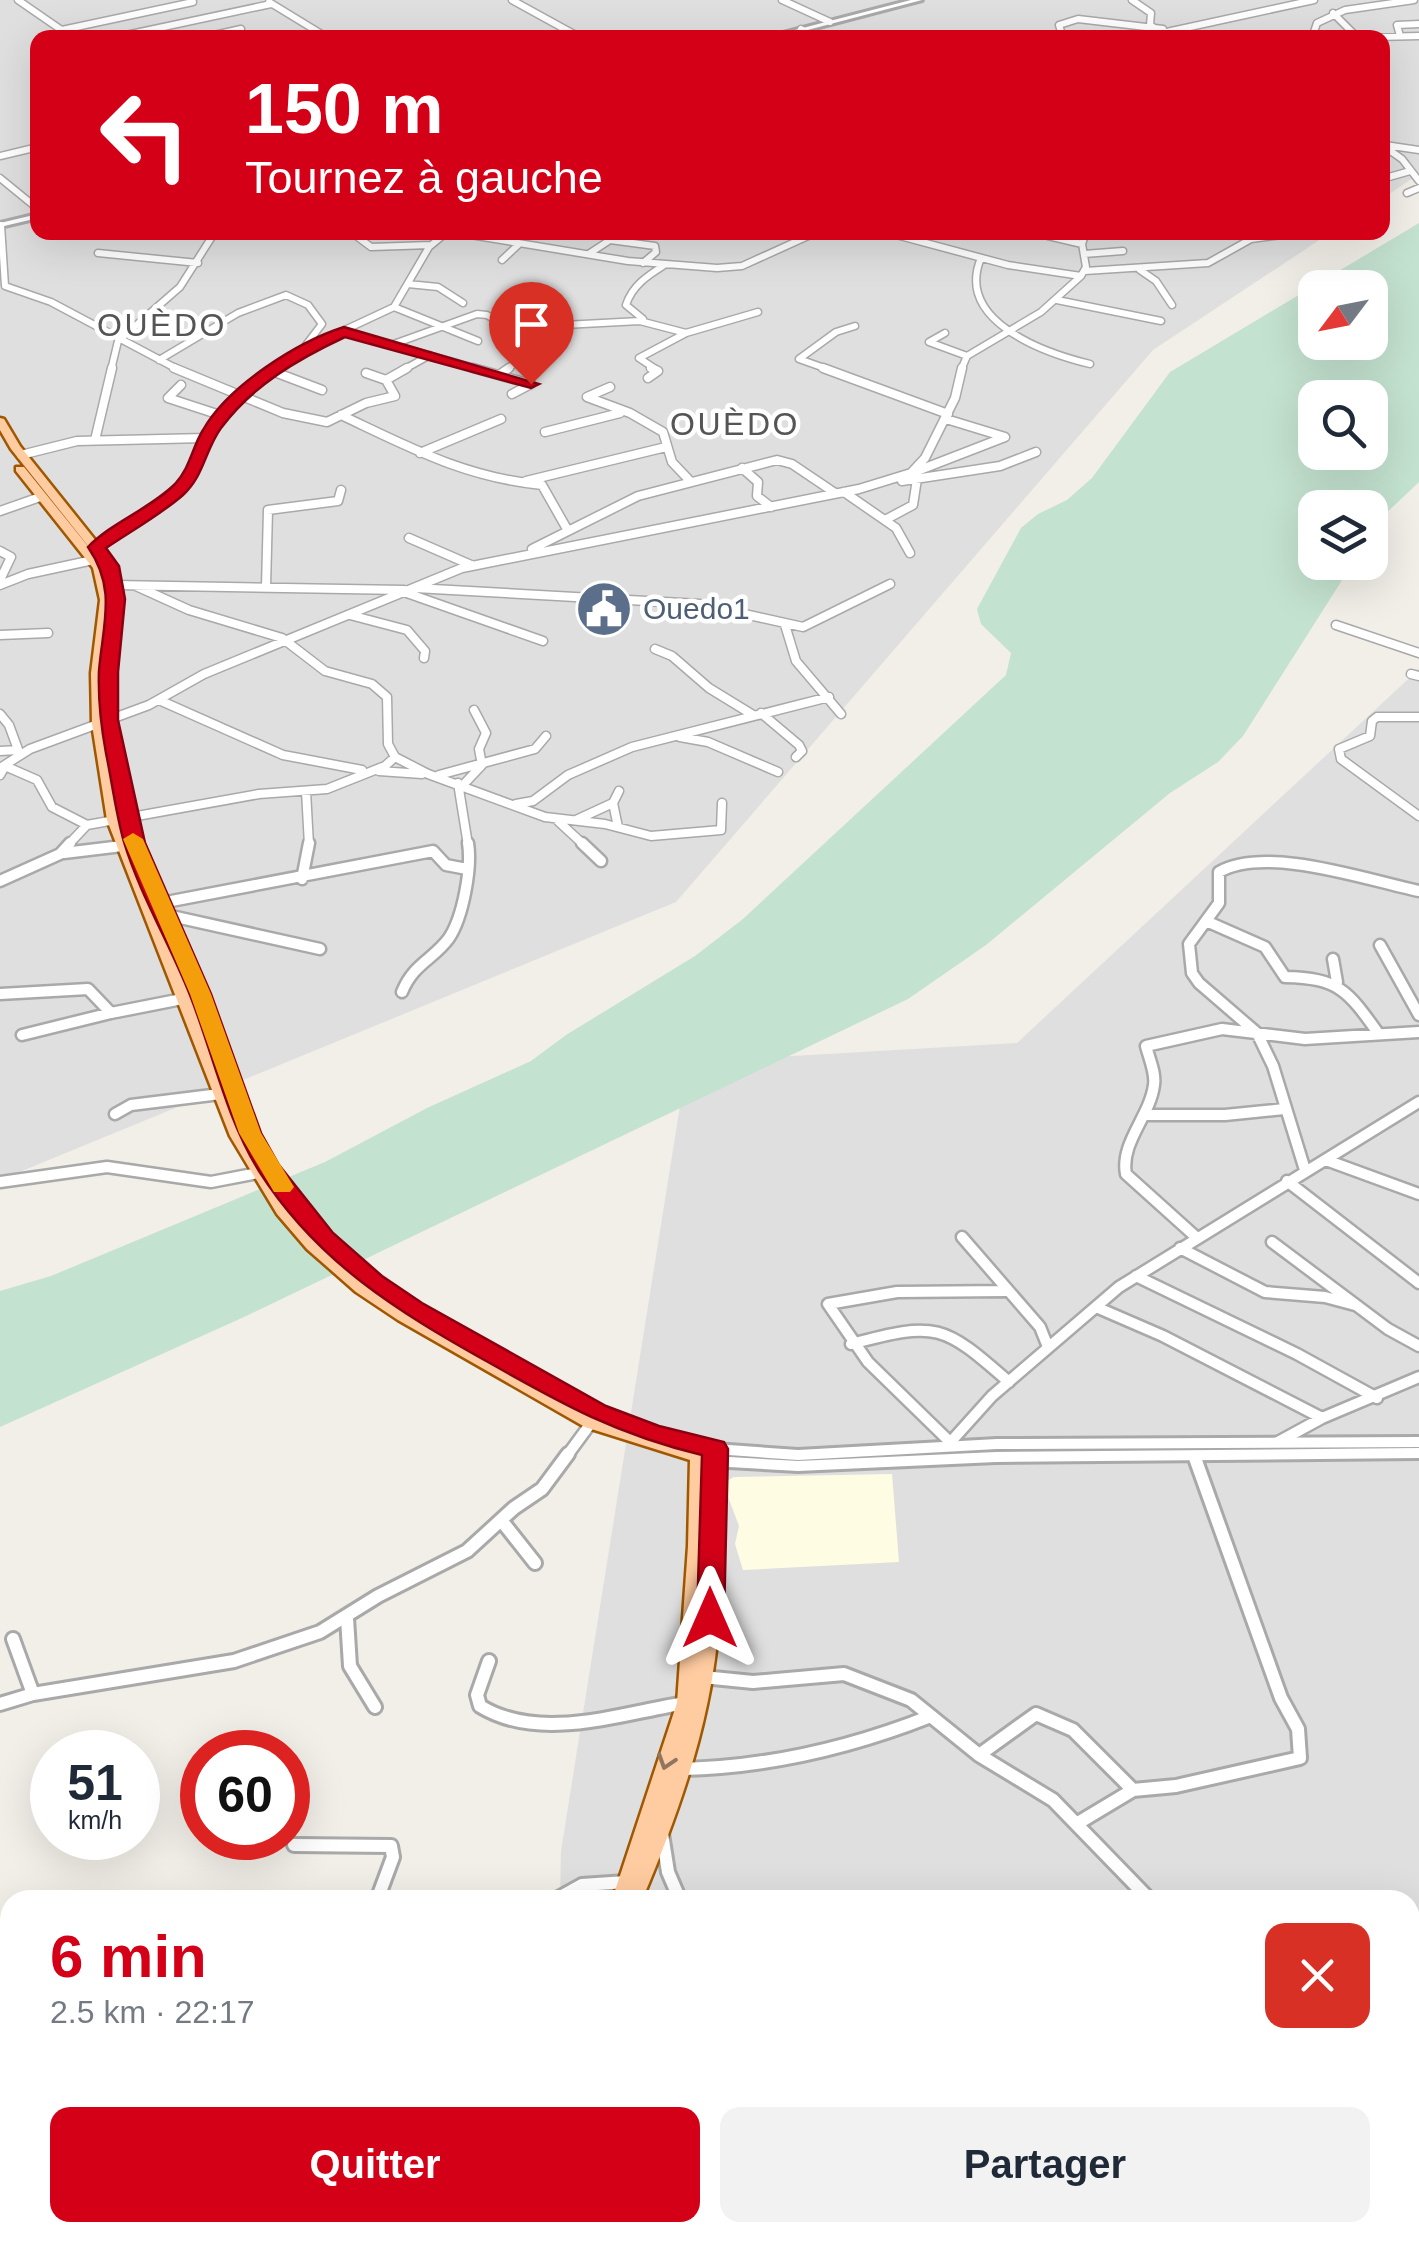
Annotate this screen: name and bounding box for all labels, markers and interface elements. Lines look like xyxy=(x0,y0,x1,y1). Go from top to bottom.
icon: left xyxy=(80,70,210,200)
text: 150 m xyxy=(245,70,443,148)
text: Tournez à gauche xyxy=(245,152,603,203)
north arrow xyxy=(1298,270,1388,360)
map controls xyxy=(1298,270,1388,580)
pin xyxy=(489,282,574,385)
icon: arrive xyxy=(504,297,559,352)
district label: OUÈDO xyxy=(97,307,227,343)
button: search xyxy=(1298,380,1388,470)
district label: OUÈDO xyxy=(670,406,800,442)
button: layers xyxy=(1298,490,1388,580)
public building icon: Ouedo1 xyxy=(574,579,634,639)
place label: Ouedo1 xyxy=(643,592,750,625)
position arrow xyxy=(658,1566,762,1670)
speed limit sign: 60 xyxy=(180,1730,310,1860)
one-way arrow xyxy=(657,1753,678,1770)
text: 51 xyxy=(67,1755,123,1811)
text: km/h xyxy=(68,1806,122,1834)
text: 6 min xyxy=(50,1923,207,1990)
button: close xyxy=(1265,1923,1370,2028)
text: 2.5 km · 22:17 xyxy=(50,1994,255,2030)
button: Quitter xyxy=(50,2107,700,2222)
button: Partager xyxy=(720,2107,1370,2222)

